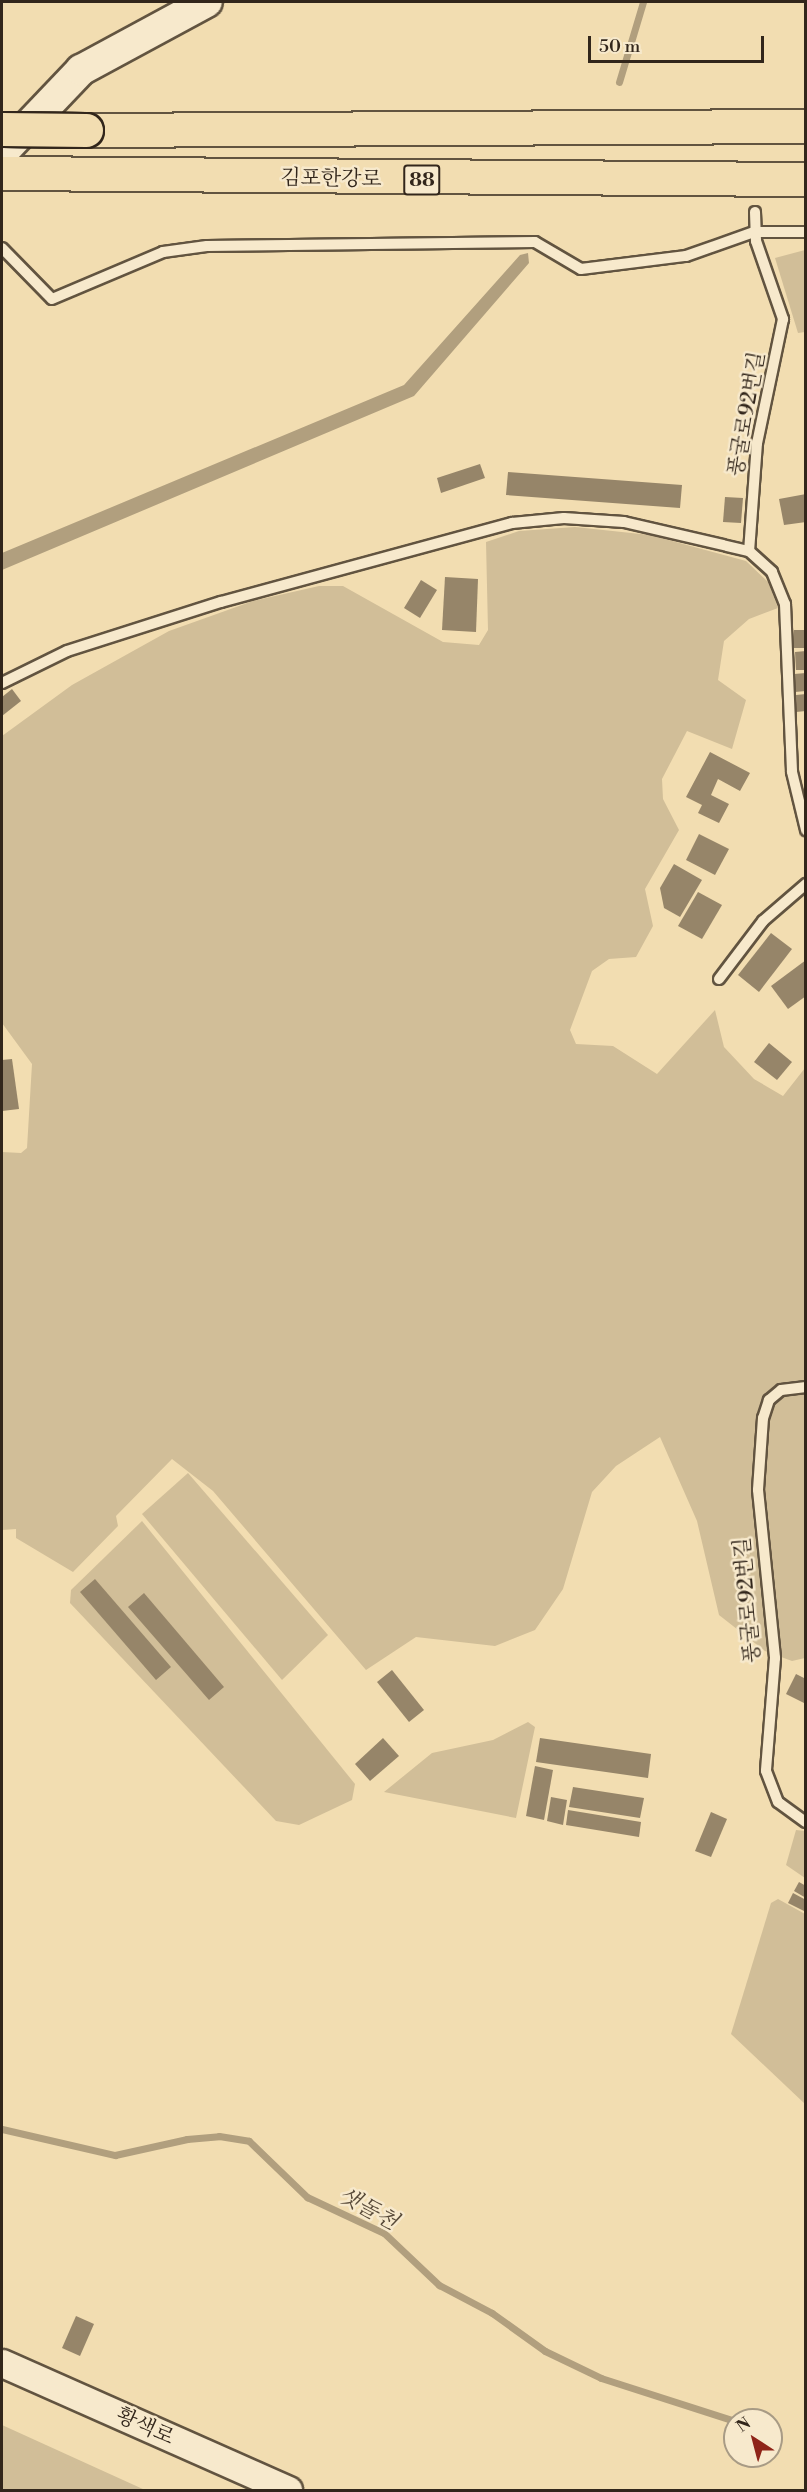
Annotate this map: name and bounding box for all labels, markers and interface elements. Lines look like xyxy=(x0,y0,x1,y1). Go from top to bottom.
scale bar xyxy=(591,24,766,62)
text: 50 m xyxy=(599,35,640,58)
road number: 88 xyxy=(402,163,442,197)
street label: 김포한강로 xyxy=(280,166,382,192)
street label: 풍굴로92번길 xyxy=(724,350,770,478)
street label: 풍굴로92번길 xyxy=(730,1536,766,1664)
water label: 샛돌천 xyxy=(334,2182,402,2236)
street label: 황색로 xyxy=(112,2403,178,2451)
north arrow xyxy=(723,2408,783,2468)
text: N xyxy=(733,2413,755,2437)

